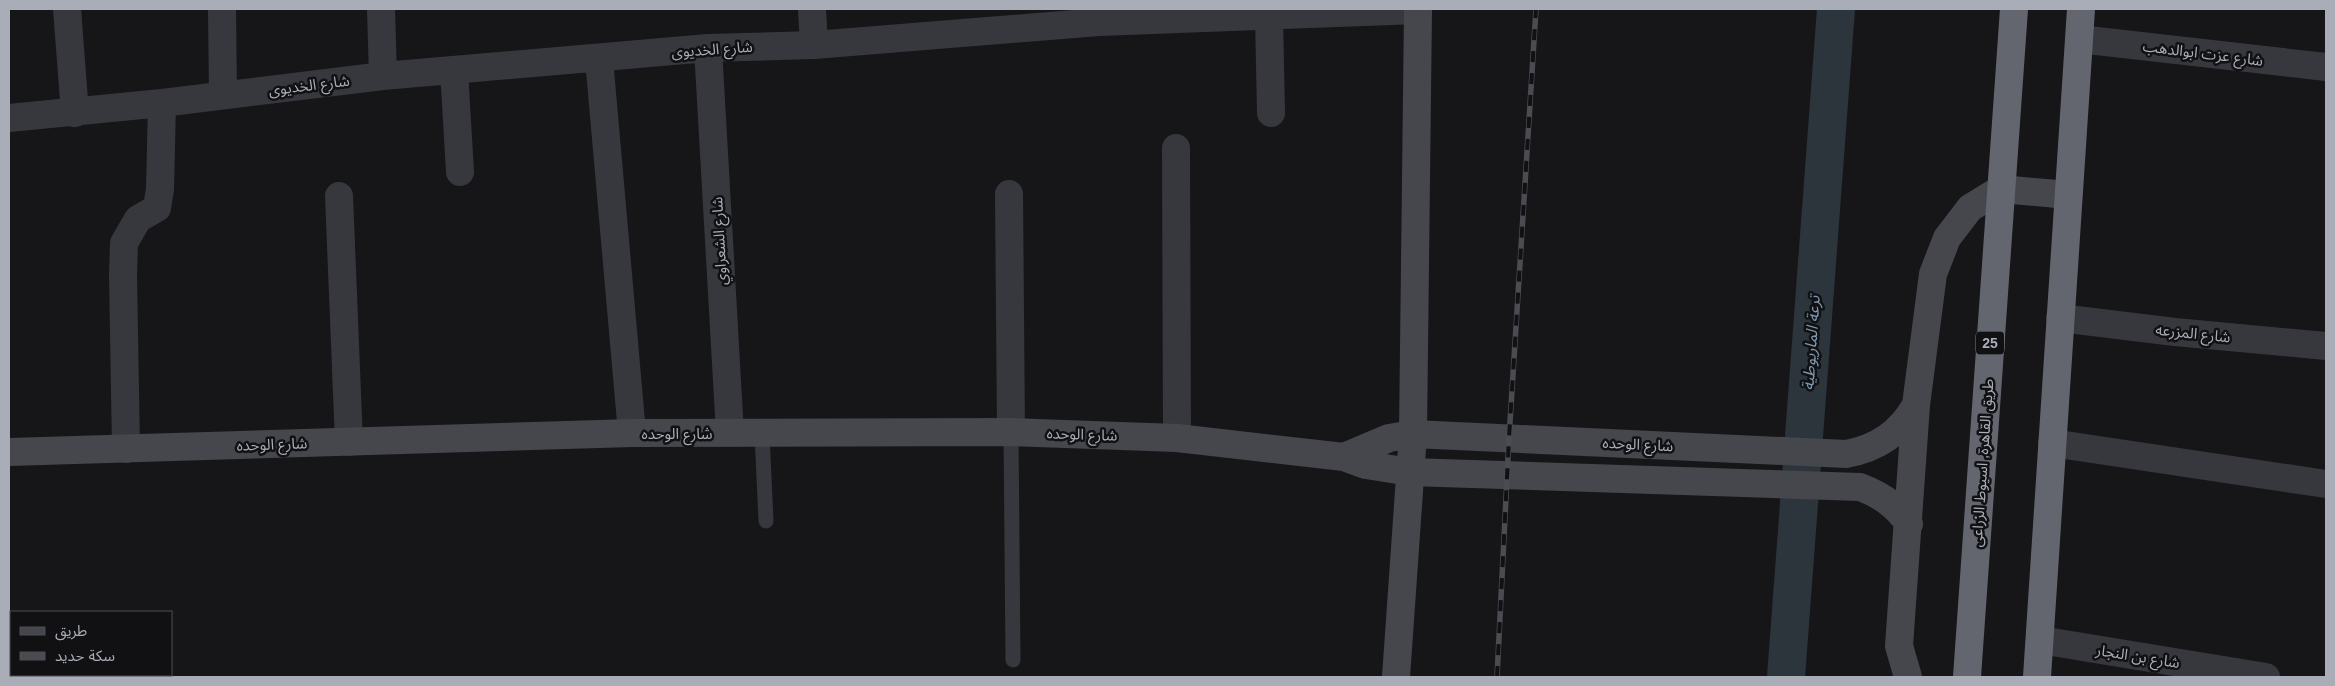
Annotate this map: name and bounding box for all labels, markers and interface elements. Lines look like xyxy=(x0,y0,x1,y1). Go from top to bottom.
street label: شارع عزت ابوالدهب xyxy=(2141,37,2264,73)
street label: شارع الخديوى xyxy=(671,38,754,64)
street label: شارع الخديوى xyxy=(268,72,351,102)
street label: شارع الشعراوي xyxy=(708,196,734,286)
water label: ترعة الماريوطية xyxy=(1799,293,1824,391)
street label: شارع المزرعه xyxy=(2154,321,2232,349)
road number: 25 xyxy=(1976,332,2004,354)
street label: طريق القاهرة, اسيوط الزراعى xyxy=(1968,378,1998,548)
street label: شارع الوحده xyxy=(1046,424,1118,448)
street label: شارع الوحده xyxy=(642,425,713,446)
street label: شارع الوحده xyxy=(236,434,308,458)
street label: شارع الوحده xyxy=(1602,434,1674,458)
legend xyxy=(10,611,172,676)
text: طريق xyxy=(55,622,87,641)
street label: شارع بن النجار xyxy=(2093,641,2181,675)
text: سكة حديد xyxy=(55,647,115,664)

